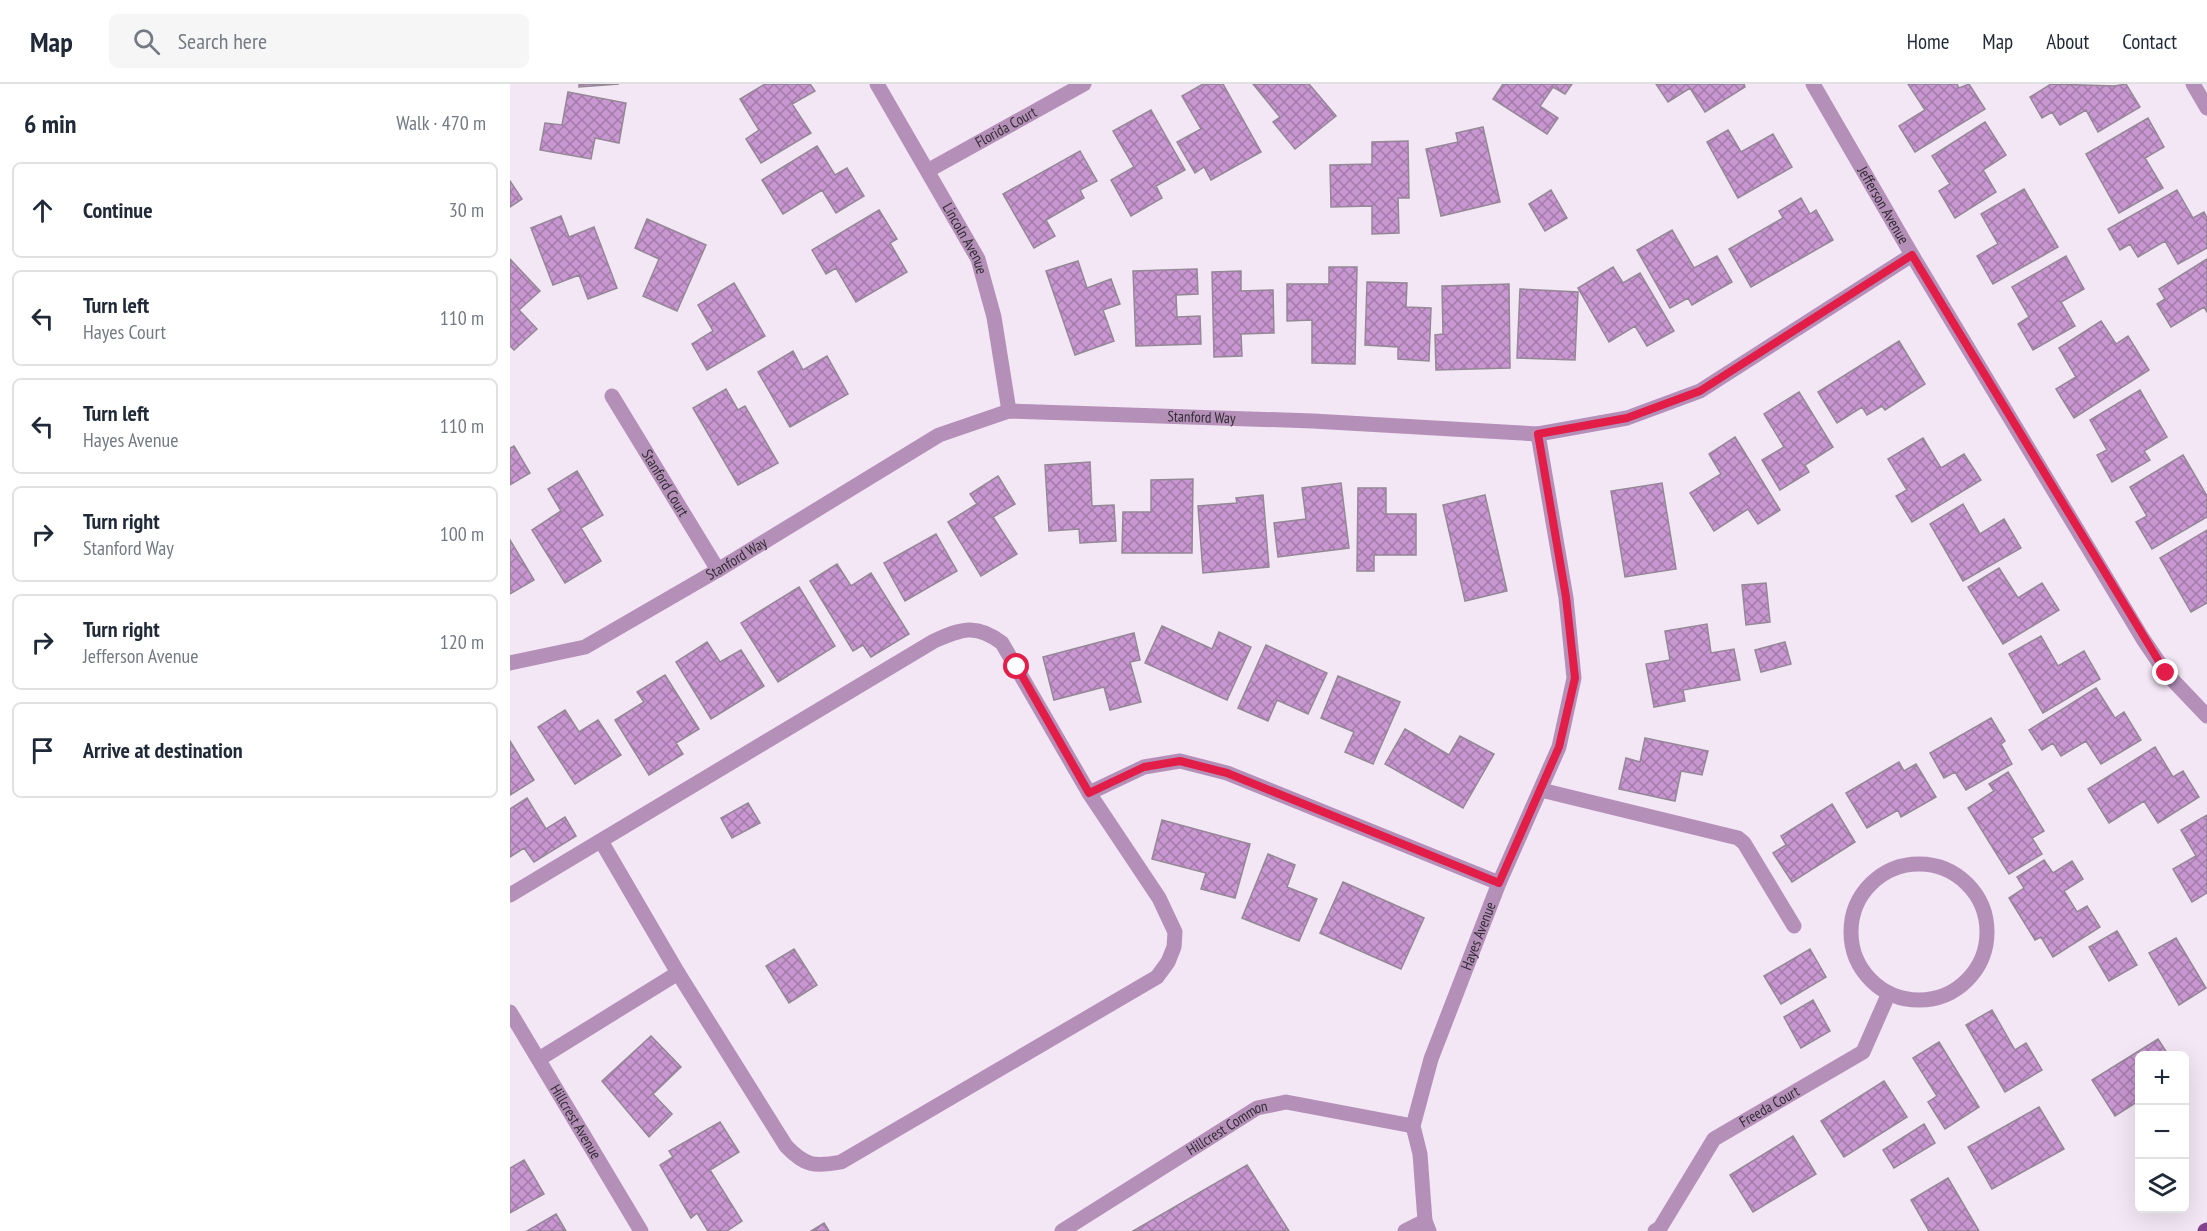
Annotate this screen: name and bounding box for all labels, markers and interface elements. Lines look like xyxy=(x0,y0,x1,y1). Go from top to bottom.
search box xyxy=(109,14,529,68)
text: Map xyxy=(30,23,73,60)
icon: search xyxy=(130,25,163,58)
text: Search here xyxy=(178,27,267,55)
text: Home xyxy=(1907,28,1949,55)
text: Map xyxy=(1982,28,2013,55)
text: About xyxy=(2046,28,2089,55)
text: Contact xyxy=(2122,28,2177,55)
street label: Florida Court xyxy=(972,102,1040,152)
text: 6 min xyxy=(24,107,77,140)
text: Walk · 470 m xyxy=(396,110,486,136)
street label: Jefferson Avenue xyxy=(1853,162,1914,247)
icon: ahead xyxy=(26,194,59,227)
text: Continue xyxy=(83,196,153,224)
text: 30 m xyxy=(449,197,484,223)
street label: Lincoln Avenue xyxy=(939,199,992,276)
text: Turn left xyxy=(83,291,149,319)
icon: left xyxy=(26,302,59,335)
text: 110 m xyxy=(440,305,484,331)
text: Hayes Court xyxy=(83,319,166,345)
text: Turn left xyxy=(83,399,149,427)
street label: Stanford Way xyxy=(1167,406,1236,427)
icon: left xyxy=(26,410,59,443)
text: 110 m xyxy=(440,413,484,439)
text: Hayes Avenue xyxy=(83,427,179,453)
street label: Stanford Court xyxy=(638,446,693,520)
text: Turn right xyxy=(83,507,160,535)
icon: right xyxy=(26,518,59,551)
text: 100 m xyxy=(440,521,484,547)
street label: Stanford Way xyxy=(702,532,771,584)
text: Stanford Way xyxy=(83,535,174,561)
text: Turn right xyxy=(83,615,160,643)
icon: right xyxy=(26,626,59,659)
text: 120 m xyxy=(440,629,484,655)
text: Jefferson Avenue xyxy=(83,643,198,669)
route start xyxy=(1003,653,1029,679)
route end xyxy=(2152,659,2178,685)
icon: arrive xyxy=(26,734,59,767)
text: Arrive at destination xyxy=(83,736,243,764)
street label: Hayes Avenue xyxy=(1456,899,1500,973)
map controls xyxy=(2135,1051,2189,1213)
button: + xyxy=(2135,1051,2189,1105)
street label: Hillcrest Avenue xyxy=(546,1081,606,1162)
street label: Freeda Court xyxy=(1736,1081,1803,1131)
street label: Hillcrest Common xyxy=(1183,1096,1269,1159)
button: − xyxy=(2135,1105,2189,1159)
button: layers xyxy=(2135,1159,2189,1213)

